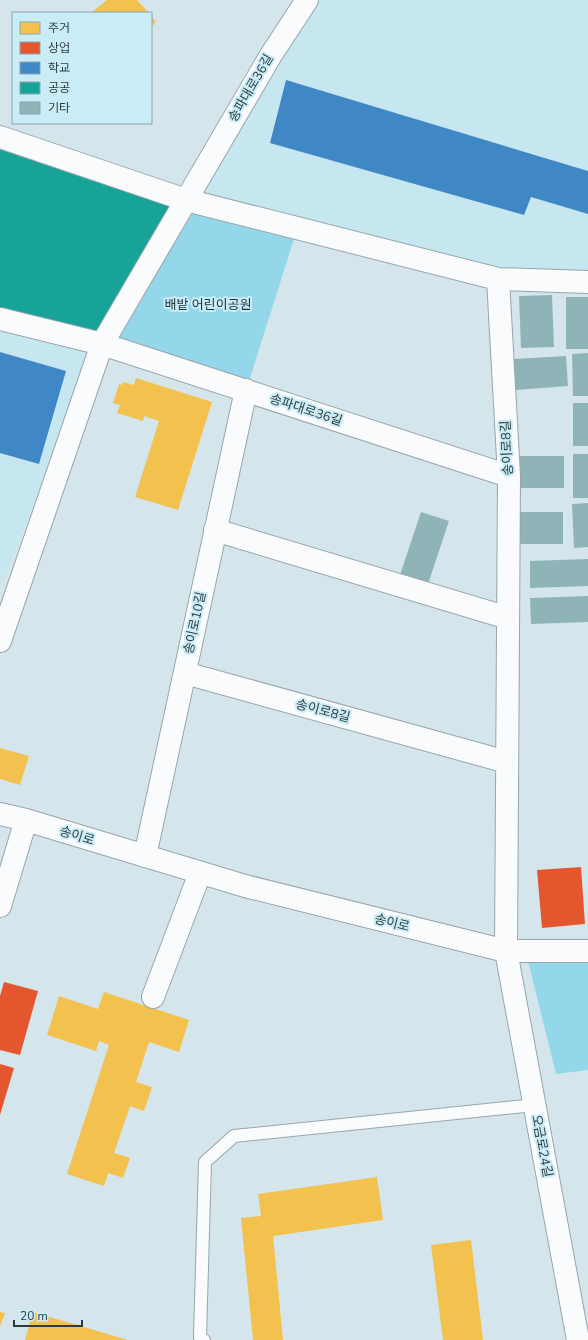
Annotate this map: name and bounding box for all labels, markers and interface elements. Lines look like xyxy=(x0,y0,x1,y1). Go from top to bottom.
legend xyxy=(12,12,152,124)
text: 주거 xyxy=(48,20,70,36)
text: 상업 xyxy=(48,40,70,56)
street label: 송파대로36길 xyxy=(224,51,278,125)
text: 학교 xyxy=(48,60,70,76)
text: 공공 xyxy=(48,80,70,96)
text: 기타 xyxy=(48,100,70,116)
park label: 배밭 어린이공원 xyxy=(164,296,252,314)
street label: 송파대로36길 xyxy=(267,390,345,430)
street label: 송이로8길 xyxy=(497,420,517,476)
street label: 송이로10길 xyxy=(180,590,210,656)
street label: 송이로8길 xyxy=(294,695,352,727)
street label: 송이로 xyxy=(57,822,97,850)
street label: 송이로 xyxy=(372,910,412,936)
street label: 오금로24길 xyxy=(527,1113,557,1179)
scale bar xyxy=(14,1302,82,1328)
text: 20 m xyxy=(20,1308,48,1324)

